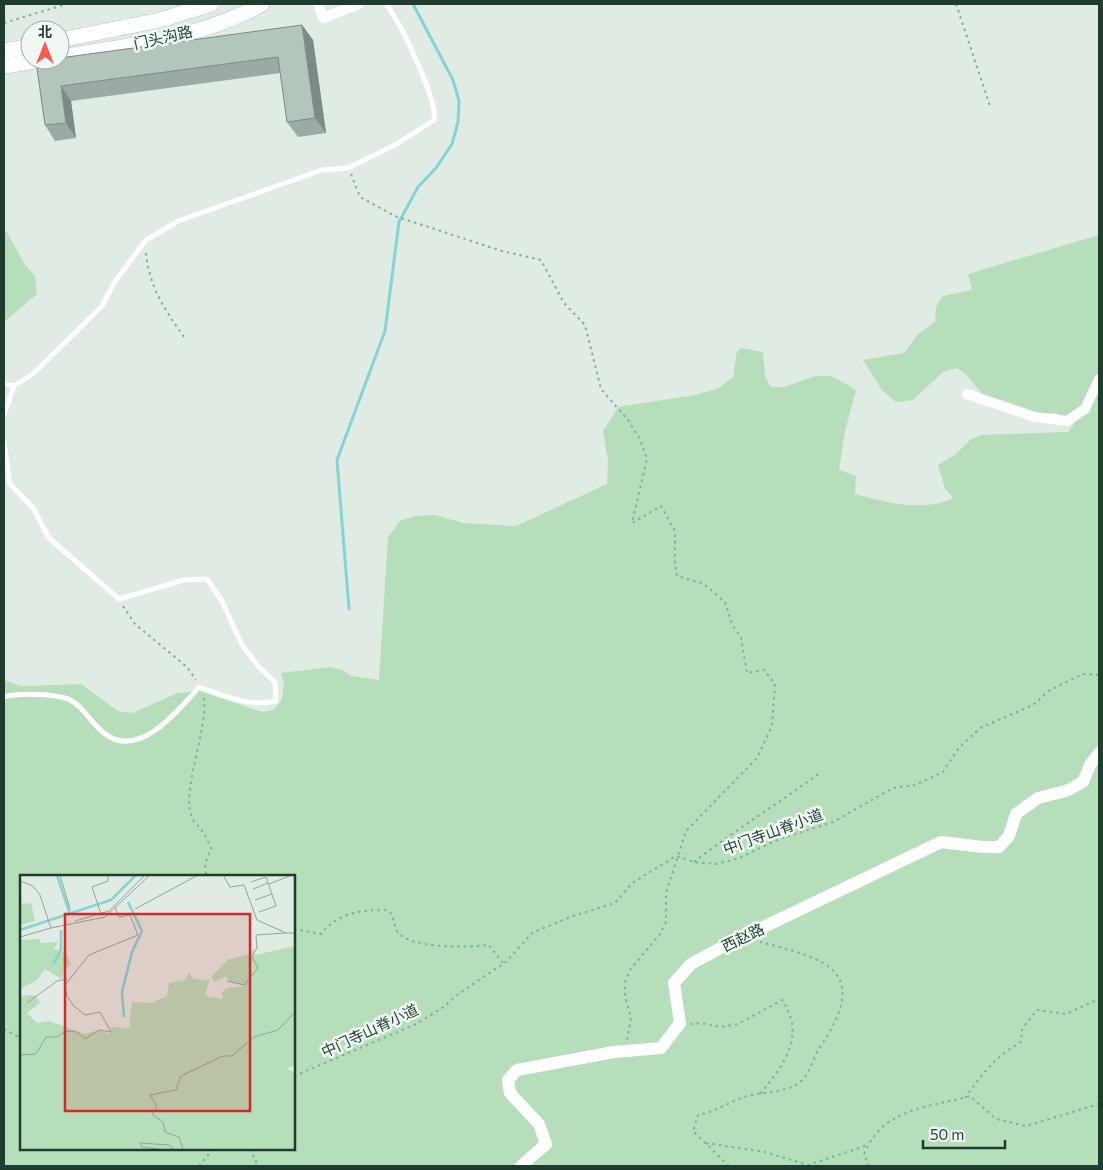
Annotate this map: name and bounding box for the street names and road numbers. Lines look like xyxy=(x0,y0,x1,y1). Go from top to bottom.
street label: 门头沟路 xyxy=(132,22,194,53)
street label: 中门寺山脊小道 xyxy=(720,805,825,857)
street label: 西赵路 xyxy=(718,919,767,955)
street label: 中门寺山脊小道 xyxy=(318,1000,421,1060)

